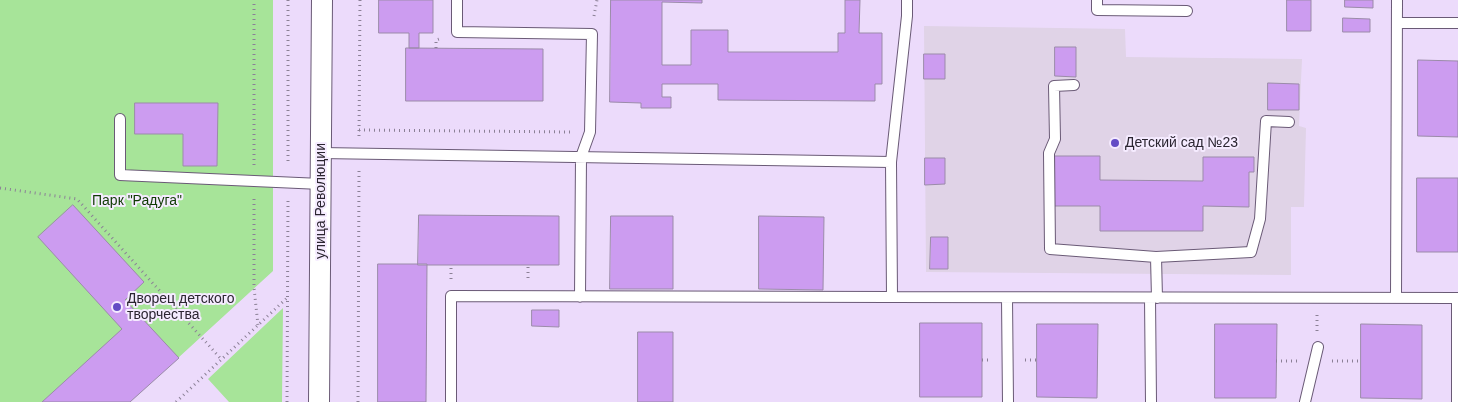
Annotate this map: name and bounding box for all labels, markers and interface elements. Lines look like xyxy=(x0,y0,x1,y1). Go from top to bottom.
place label: Детский сад №23 xyxy=(1125,135,1238,151)
marker: Детский сад №23 xyxy=(1109,137,1121,149)
street label: улица Революции xyxy=(313,143,329,259)
park label: Парк "Радуга" xyxy=(92,193,182,209)
place label: Дворец детского творчества xyxy=(127,291,234,324)
marker: Дворец детского творчества xyxy=(111,301,123,313)

